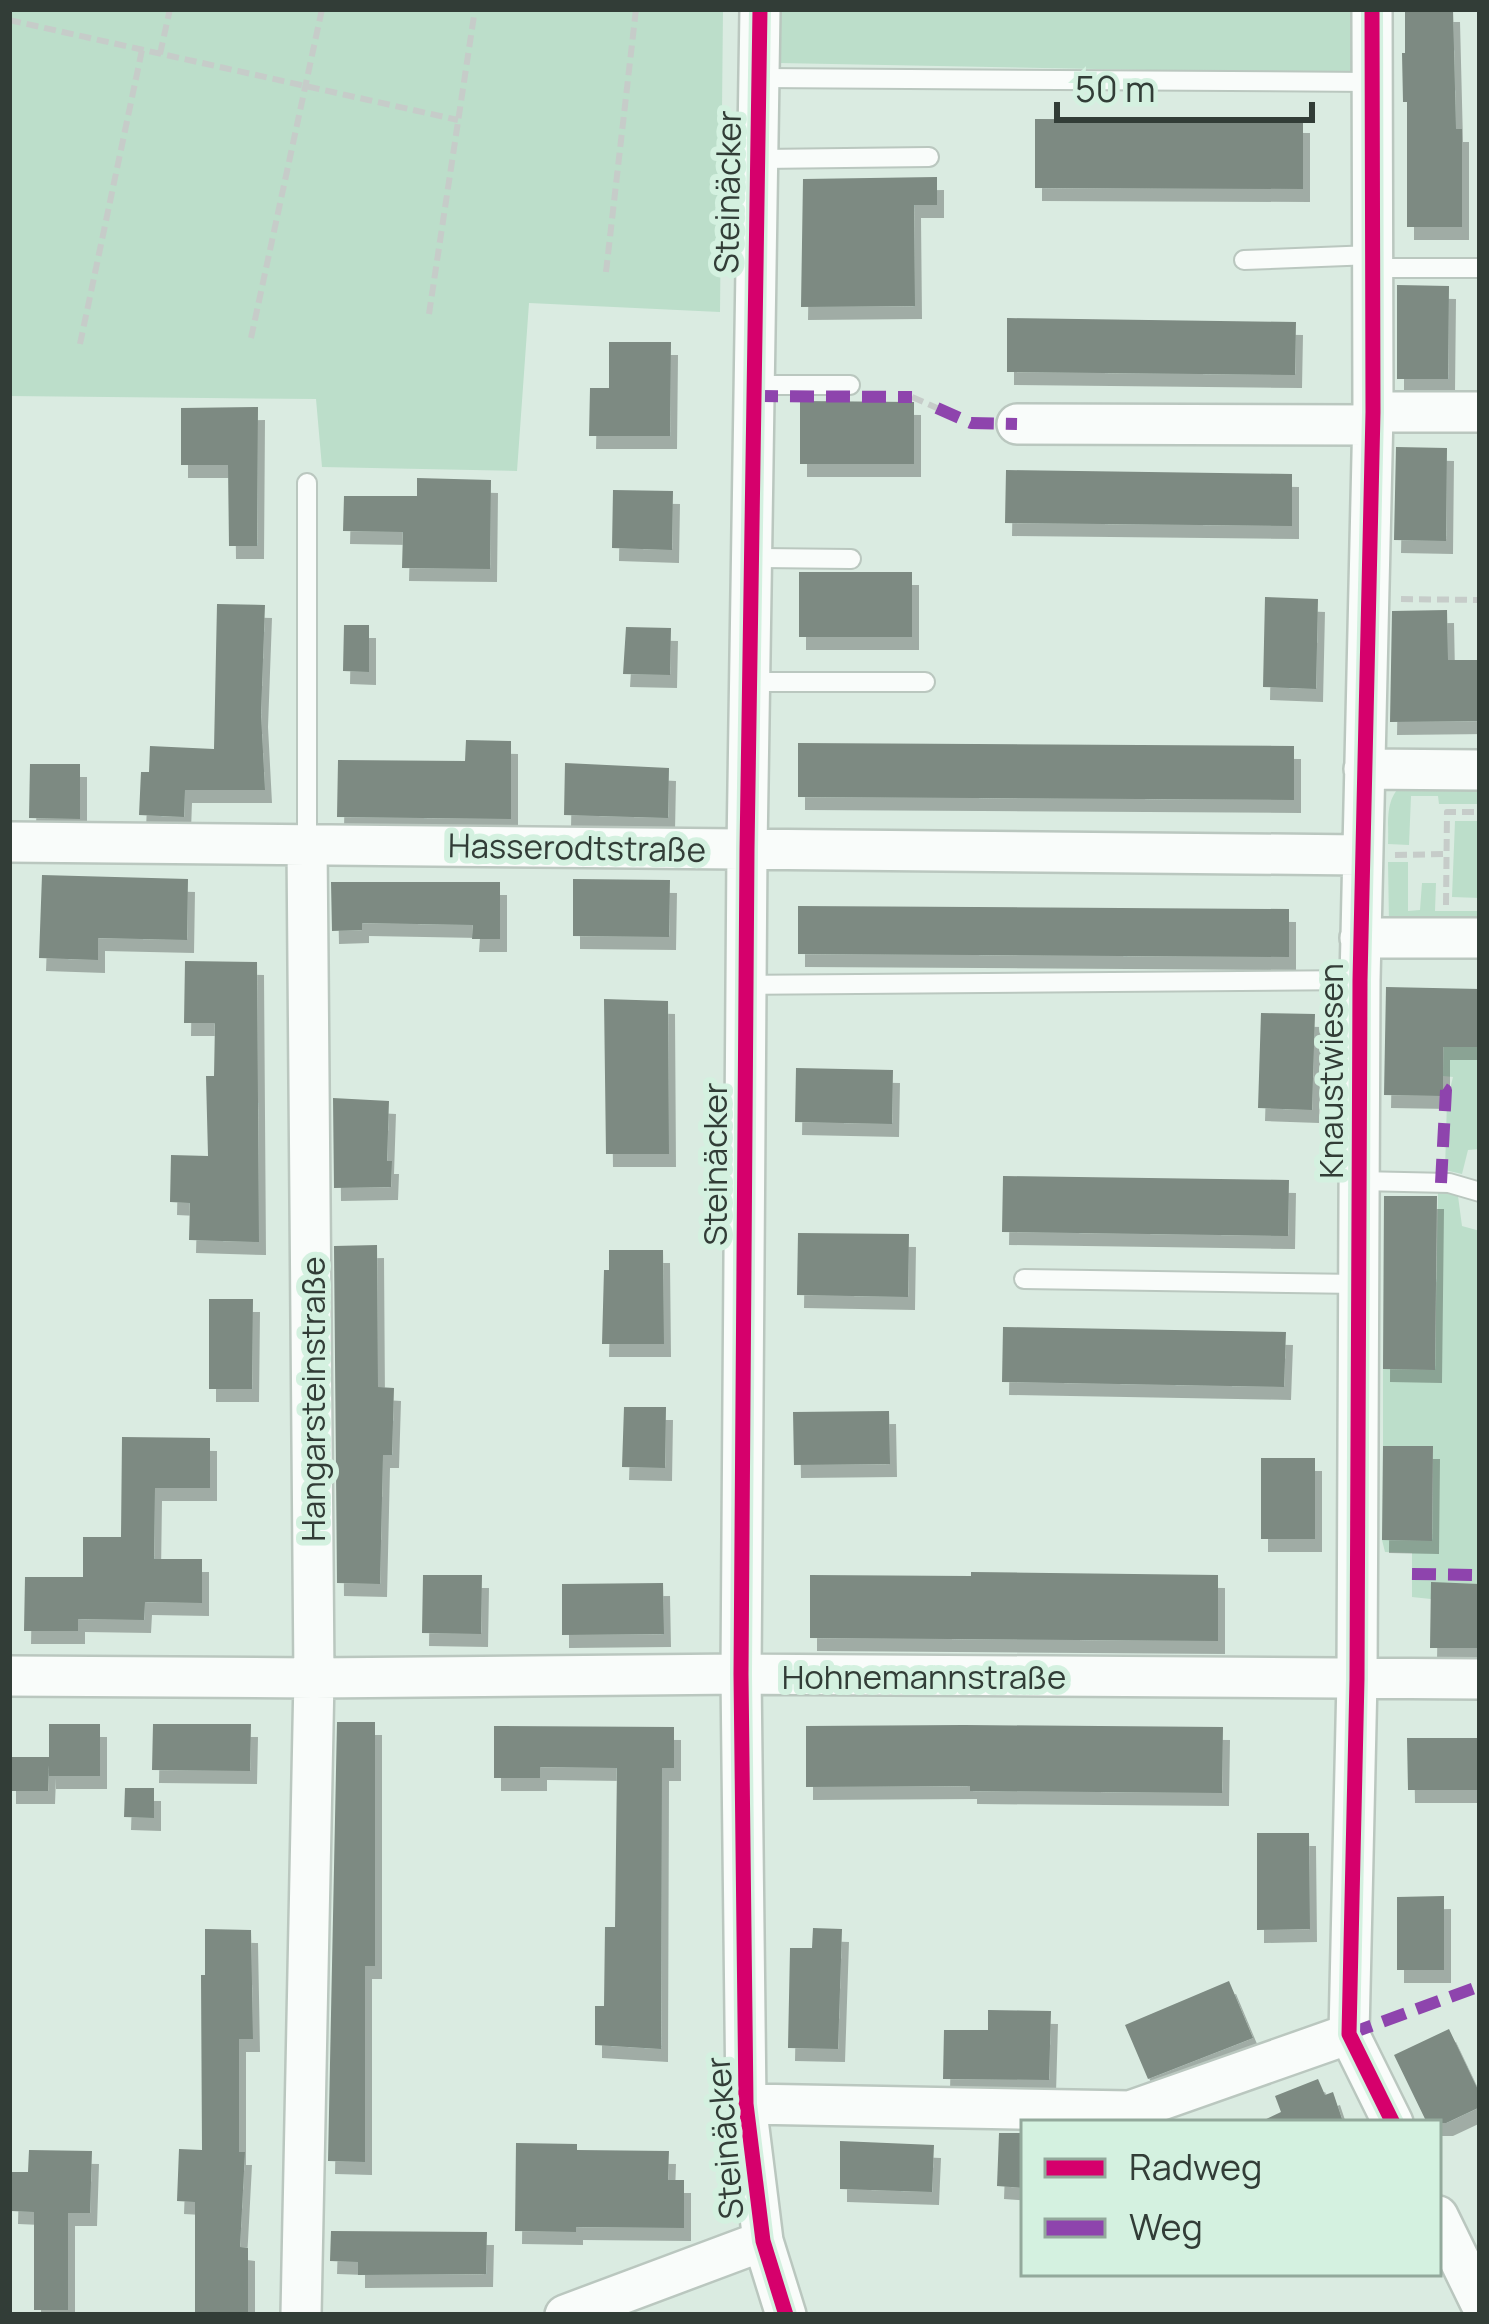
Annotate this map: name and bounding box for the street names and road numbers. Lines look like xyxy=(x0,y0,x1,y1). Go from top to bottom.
street label: Steinäcker xyxy=(703,110,751,274)
street label: Hasserodtstraße xyxy=(448,822,706,872)
street label: Knaustwiesen xyxy=(1308,963,1353,1179)
street label: Steinäcker xyxy=(692,1082,737,1246)
street label: Hangarsteinstraße xyxy=(290,1256,335,1542)
street label: Hohnemannstraße xyxy=(782,1654,1066,1699)
street label: Steinäcker xyxy=(694,2055,754,2221)

